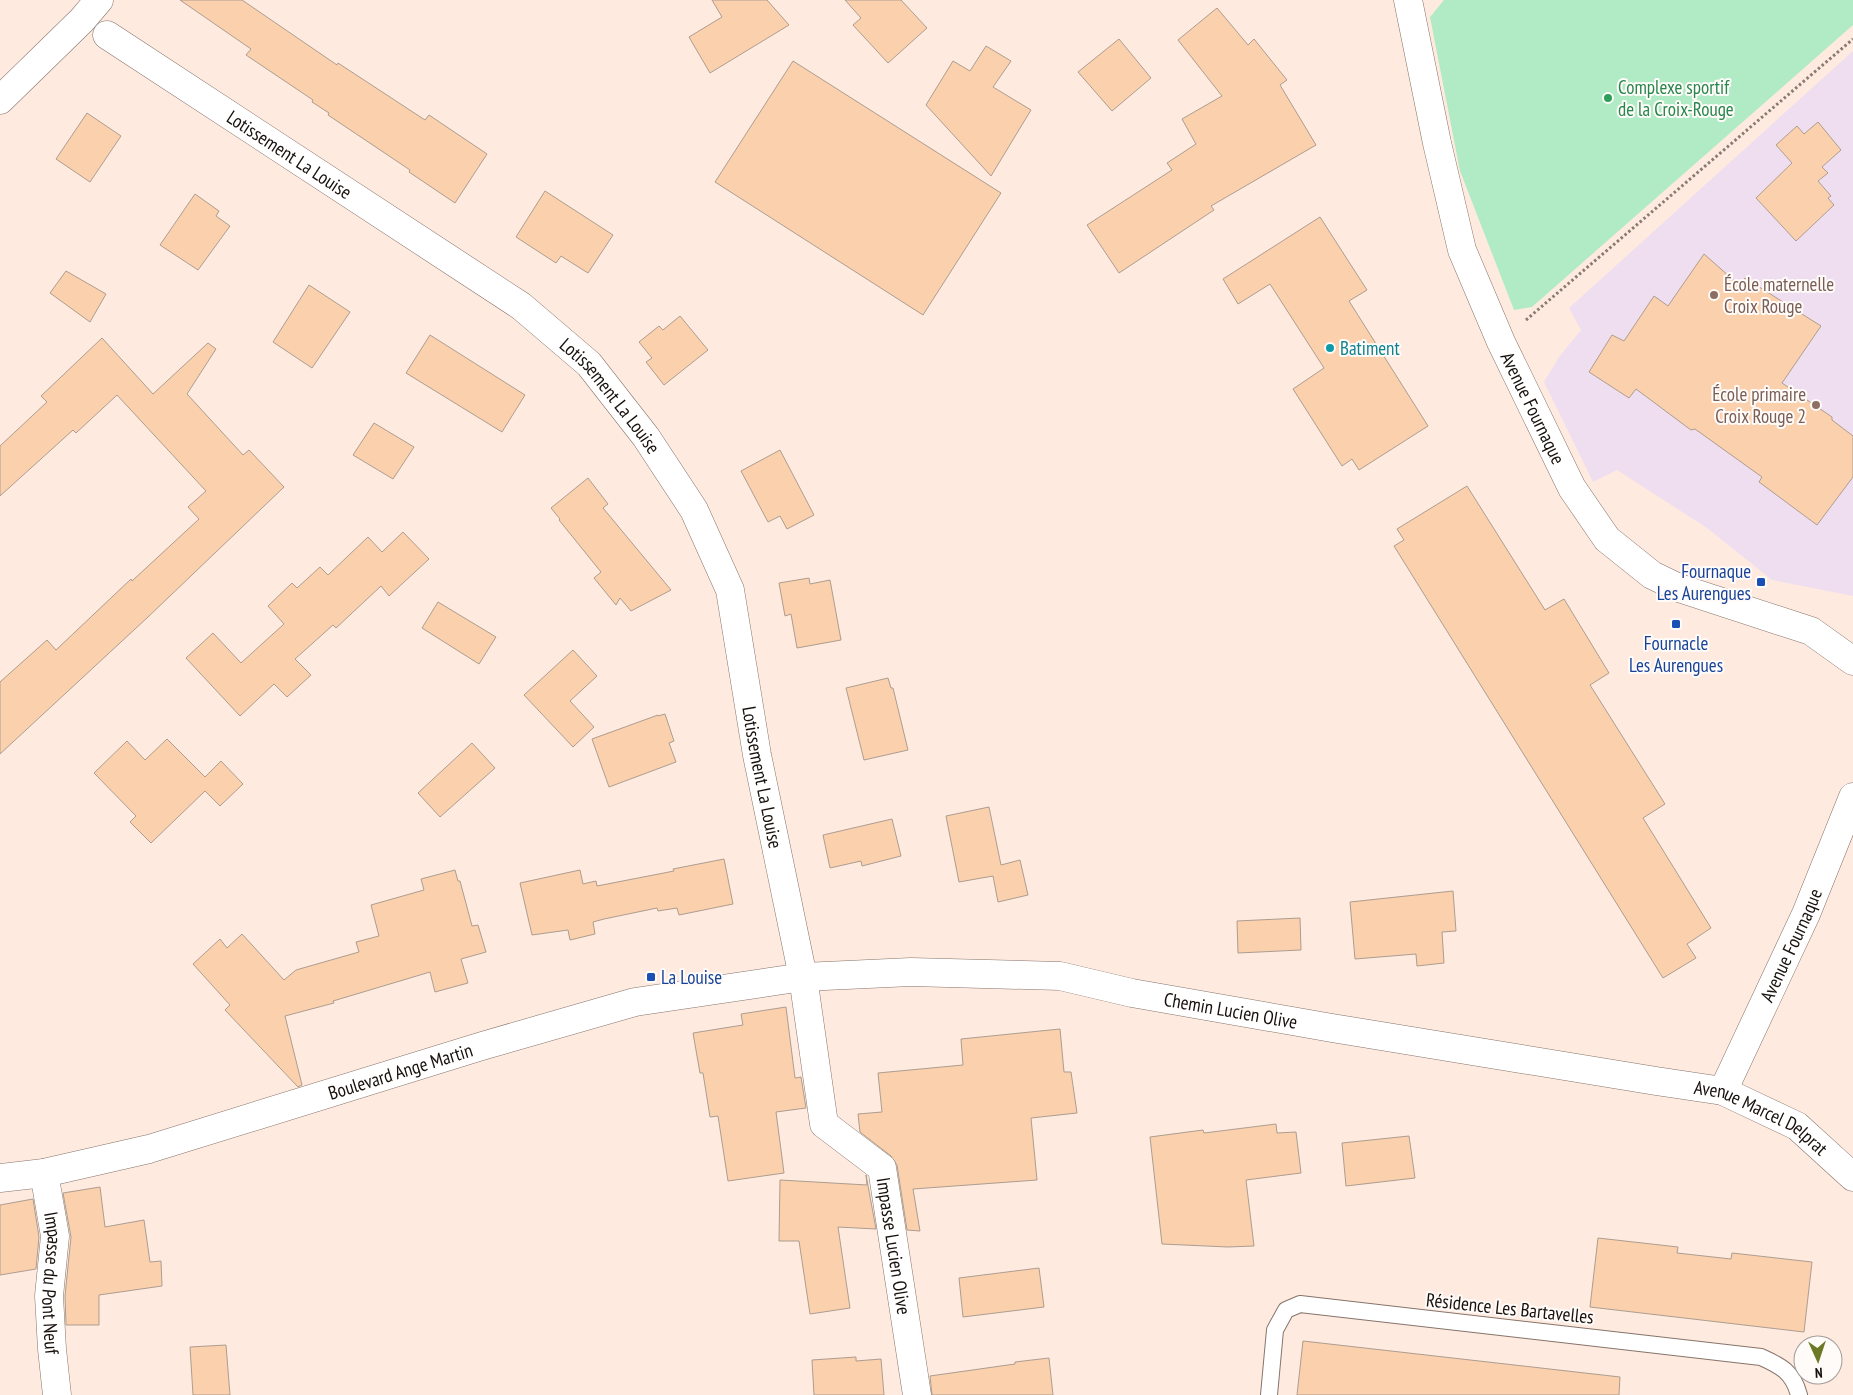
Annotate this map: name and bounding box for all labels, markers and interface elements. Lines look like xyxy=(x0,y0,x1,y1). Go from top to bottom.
place label: Complexe sportif de la Croix-Rouge xyxy=(1618,75,1734,121)
marker: Complexe sportif de la Croix-Rouge xyxy=(1602,92,1614,104)
street label: Lotissement La Louise xyxy=(222,105,357,204)
place label: École maternelle Croix Rouge xyxy=(1724,272,1834,318)
marker: École maternelle Croix Rouge xyxy=(1708,289,1720,301)
street label: Lotissement La Louise xyxy=(555,333,666,458)
place label: Batiment xyxy=(1340,336,1400,360)
marker: Batiment xyxy=(1324,342,1336,354)
street label: Avenue Fournaque xyxy=(1496,348,1571,468)
place label: École primaire Croix Rouge 2 xyxy=(1712,382,1806,428)
marker: École primaire Croix Rouge 2 xyxy=(1810,399,1822,411)
place label: Fournaque Les Aurengues xyxy=(1657,559,1751,605)
marker: Fournaque Les Aurengues xyxy=(1755,576,1767,588)
marker: Fournacle Les Aurengues xyxy=(1670,618,1682,630)
place label: Fournacle Les Aurengues xyxy=(1629,631,1723,677)
street label: Lotissement La Louise xyxy=(737,704,788,851)
street label: Avenue Fournaque xyxy=(1755,885,1827,1006)
place label: La Louise xyxy=(661,965,722,989)
marker: La Louise xyxy=(645,971,657,983)
street label: Chemin Lucien Olive xyxy=(1162,987,1299,1034)
street label: Boulevard Ange Martin xyxy=(325,1038,475,1105)
street label: Avenue Marcel Delprat xyxy=(1692,1075,1833,1161)
street label: Impasse Lucien Olive xyxy=(872,1176,916,1316)
street label: Impasse du Pont Neuf xyxy=(37,1210,67,1357)
street label: Résidence Les Bartavelles xyxy=(1425,1287,1595,1329)
north arrow xyxy=(1793,1335,1843,1385)
text: N xyxy=(1814,1364,1823,1382)

